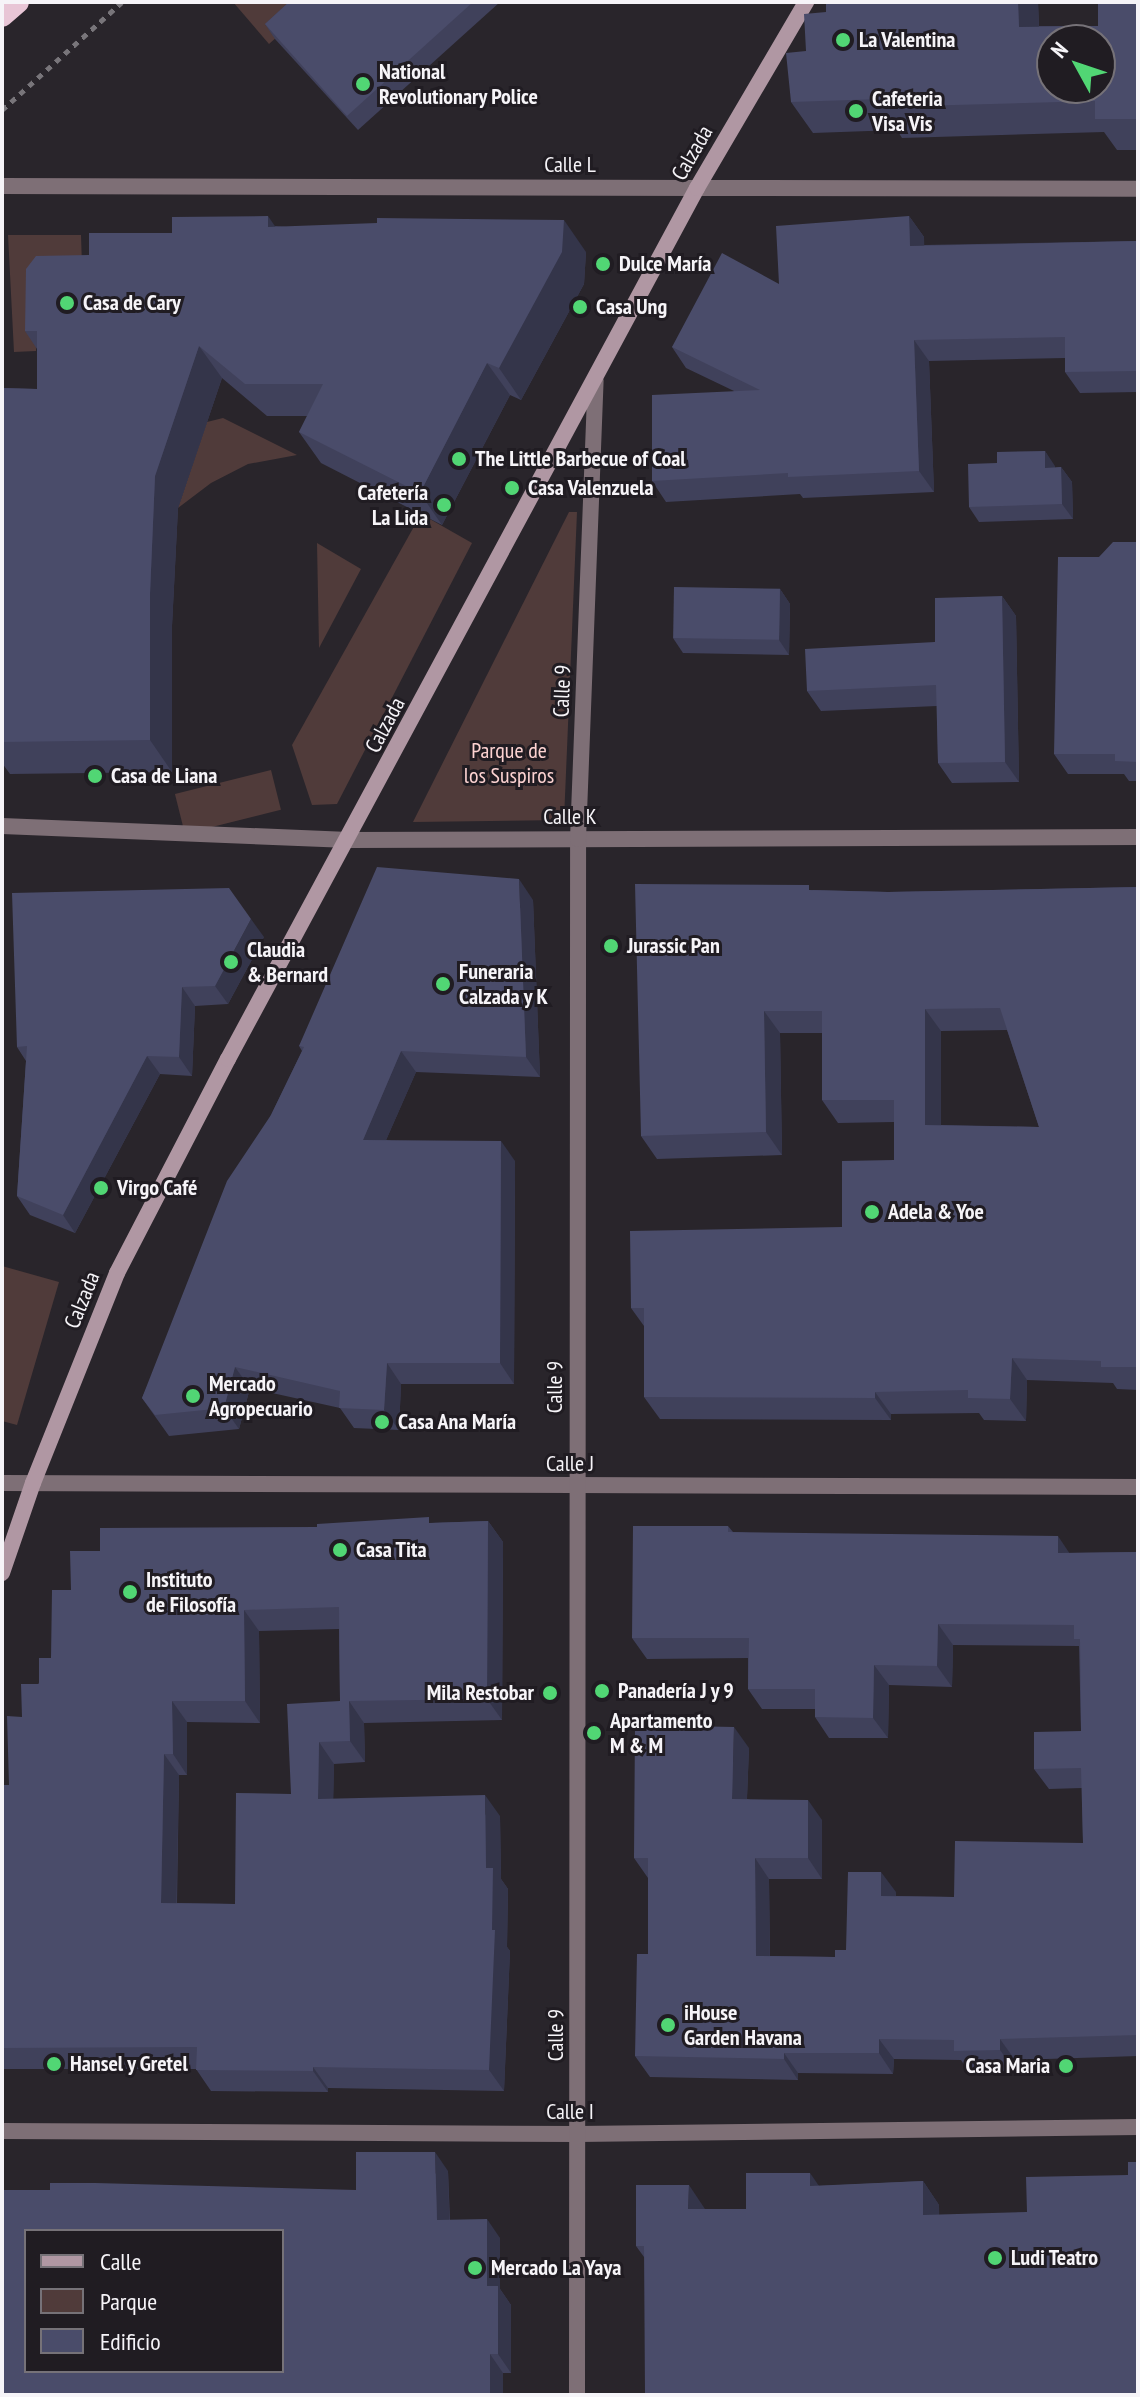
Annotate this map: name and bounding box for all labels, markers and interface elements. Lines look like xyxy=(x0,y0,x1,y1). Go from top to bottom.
north arrow xyxy=(1036,24,1116,104)
place label: La Valentina xyxy=(859,27,956,53)
marker: La Valentina xyxy=(834,31,852,49)
text: N xyxy=(1045,36,1074,63)
place label: National Revolutionary Police xyxy=(379,58,539,110)
marker: National Revolutionary Police xyxy=(354,75,372,93)
place label: Cafeteria Visa Vis xyxy=(872,85,943,136)
marker: Cafeteria Visa Vis xyxy=(847,102,865,120)
street label: Calzada xyxy=(666,121,718,185)
street label: Calle L xyxy=(544,152,596,178)
place label: Dulce María xyxy=(619,251,711,277)
marker: Dulce María xyxy=(594,255,612,273)
place label: Casa de Cary xyxy=(83,290,181,316)
marker: Casa de Cary xyxy=(58,294,76,312)
place label: Casa Ung xyxy=(596,294,667,320)
marker: Casa Ung xyxy=(571,298,589,316)
place label: The Little Barbecue of Coal xyxy=(475,446,686,472)
marker: The Little Barbecue of Coal xyxy=(450,450,468,468)
place label: Casa Valenzuela xyxy=(528,475,654,501)
place label: Cafetería La Lida xyxy=(357,479,428,530)
marker: Casa Valenzuela xyxy=(503,479,521,497)
marker: Cafetería La Lida xyxy=(435,496,453,514)
street label: Calle 9 xyxy=(548,664,576,718)
street label: Calzada xyxy=(360,693,410,757)
park label: Parque de los Suspiros xyxy=(464,737,554,788)
place label: Casa de Liana xyxy=(111,763,217,789)
marker: Casa de Liana xyxy=(86,767,104,785)
street label: Calle K xyxy=(543,804,597,830)
place label: Jurassic Pan xyxy=(627,933,720,959)
place label: Claudia & Bernard xyxy=(247,936,328,988)
marker: Jurassic Pan xyxy=(602,937,620,955)
marker: Claudia & Bernard xyxy=(222,953,240,971)
place label: Funeraria Calzada y K xyxy=(459,958,549,1010)
marker: Funeraria Calzada y K xyxy=(434,975,452,993)
place label: Virgo Café xyxy=(117,1175,198,1201)
marker: Virgo Café xyxy=(92,1179,110,1197)
place label: Adela & Yoe xyxy=(888,1199,985,1225)
marker: Adela & Yoe xyxy=(863,1203,881,1221)
street label: Calzada xyxy=(59,1268,105,1332)
street label: Calle 9 xyxy=(542,1361,568,1413)
place label: Mercado Agropecuario xyxy=(209,1370,313,1422)
marker: Mercado Agropecuario xyxy=(184,1387,202,1405)
place label: Casa Ana María xyxy=(398,1409,517,1435)
marker: Casa Ana María xyxy=(373,1413,391,1431)
street label: Calle J xyxy=(546,1451,594,1477)
place label: Casa Tita xyxy=(356,1537,427,1563)
marker: Casa Tita xyxy=(331,1541,349,1559)
place label: Instituto de Filosofía xyxy=(146,1566,236,1618)
marker: Instituto de Filosofía xyxy=(121,1583,139,1601)
place label: Panadería J y 9 xyxy=(618,1678,735,1704)
place label: Mila Restobar xyxy=(427,1680,534,1706)
marker: Panadería J y 9 xyxy=(593,1682,611,1700)
marker: Mila Restobar xyxy=(541,1684,559,1702)
place label: Apartamento M & M xyxy=(610,1707,712,1758)
marker: Apartamento M & M xyxy=(585,1724,603,1742)
place label: iHouse Garden Havana xyxy=(684,1999,802,2050)
street label: Calle 9 xyxy=(543,2009,569,2061)
marker: iHouse Garden Havana xyxy=(659,2016,677,2034)
place label: Hansel y Gretel xyxy=(70,2051,189,2077)
place label: Casa Maria xyxy=(966,2053,1050,2079)
marker: Hansel y Gretel xyxy=(45,2055,63,2073)
marker: Casa Maria xyxy=(1057,2057,1075,2075)
street label: Calle I xyxy=(546,2099,594,2125)
legend xyxy=(24,2229,284,2373)
place label: Ludi Teatro xyxy=(1011,2245,1099,2271)
text: Calle xyxy=(100,2246,141,2277)
marker: Ludi Teatro xyxy=(986,2249,1004,2267)
place label: Mercado La Yaya xyxy=(491,2255,622,2281)
marker: Mercado La Yaya xyxy=(466,2259,484,2277)
text: Parque xyxy=(100,2286,157,2317)
text: Edificio xyxy=(100,2326,161,2357)

